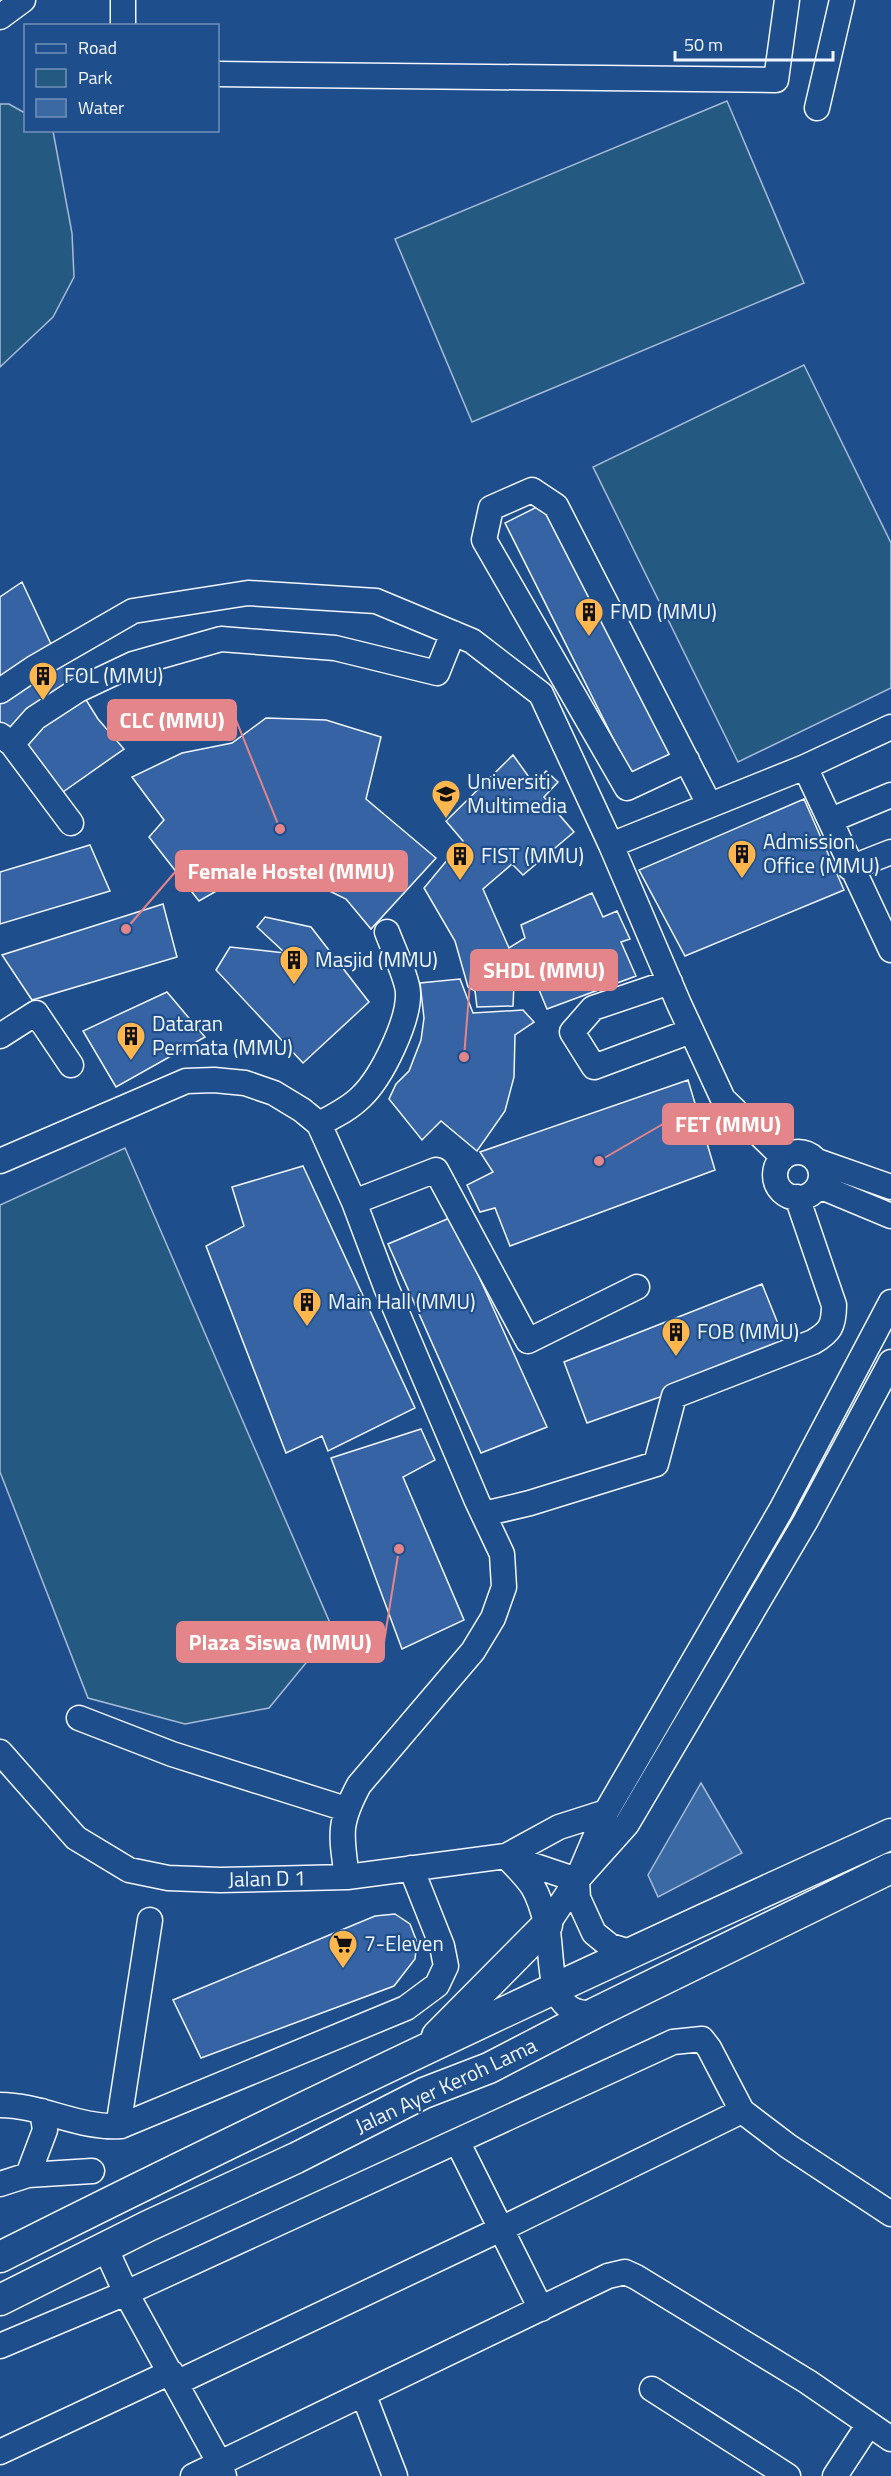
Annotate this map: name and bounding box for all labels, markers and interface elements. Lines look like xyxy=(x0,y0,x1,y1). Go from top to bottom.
legend xyxy=(24,24,219,132)
scale bar xyxy=(675,24,832,62)
text: 50 m xyxy=(684,31,723,58)
text: Road xyxy=(78,34,117,61)
text: Park xyxy=(78,64,113,91)
text: Water xyxy=(78,94,124,121)
place label: FMD (MMU) xyxy=(610,595,717,627)
building icon: FMD (MMU) xyxy=(573,596,605,638)
place label: FOL (MMU) xyxy=(64,659,163,691)
building icon: FOL (MMU) xyxy=(27,660,59,702)
callout: CLC (MMU) xyxy=(108,700,236,740)
text: CLC (MMU) xyxy=(120,703,224,737)
place label: Universiti Multimedia xyxy=(467,765,567,821)
school or university icon: Universiti Multimedia xyxy=(430,778,462,820)
place label: Admission Office (MMU) xyxy=(763,825,880,881)
building icon: Admission Office (MMU) xyxy=(726,838,758,880)
place label: FIST (MMU) xyxy=(481,839,584,871)
building icon: FIST (MMU) xyxy=(444,840,476,882)
callout: Female Hostel (MMU) xyxy=(176,851,407,891)
text: Female Hostel (MMU) xyxy=(188,854,394,888)
place label: Masjid (MMU) xyxy=(315,943,438,975)
building icon: Masjid (MMU) xyxy=(278,944,310,986)
callout: SHDL (MMU) xyxy=(471,950,617,990)
text: SHDL (MMU) xyxy=(483,953,605,987)
place label: Dataran Permata (MMU) xyxy=(152,1007,293,1063)
building icon: Dataran Permata (MMU) xyxy=(115,1020,147,1062)
callout: FET (MMU) xyxy=(663,1104,793,1144)
text: FET (MMU) xyxy=(675,1107,781,1141)
place label: Main Hall (MMU) xyxy=(328,1285,476,1317)
building icon: Main Hall (MMU) xyxy=(291,1286,323,1328)
place label: FOB (MMU) xyxy=(697,1315,799,1347)
building icon: FOB (MMU) xyxy=(660,1316,692,1358)
callout: Plaza Siswa (MMU) xyxy=(177,1622,384,1662)
text: Plaza Siswa (MMU) xyxy=(189,1625,372,1659)
street label: Jalan D 1 xyxy=(228,1861,306,1895)
place label: 7-Eleven xyxy=(364,1927,444,1959)
supermarket icon: 7-Eleven xyxy=(327,1928,359,1970)
street label: Jalan Ayer Keroh Lama xyxy=(349,2029,542,2141)

